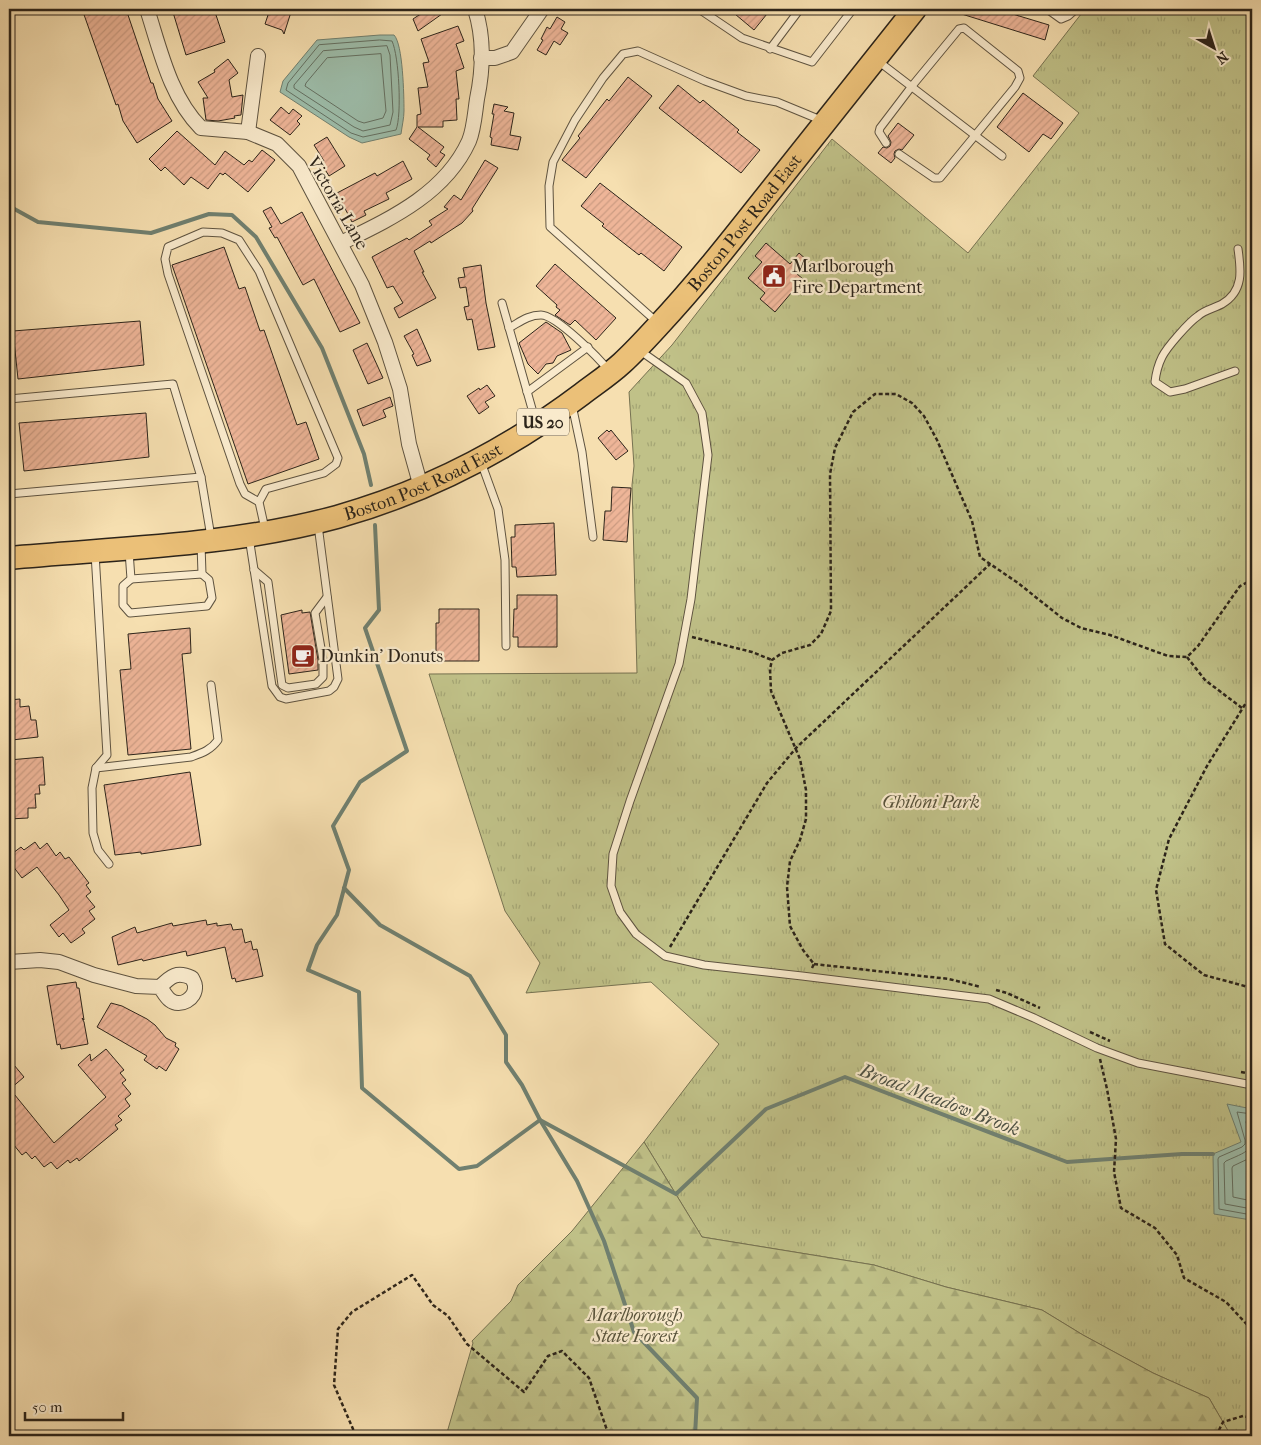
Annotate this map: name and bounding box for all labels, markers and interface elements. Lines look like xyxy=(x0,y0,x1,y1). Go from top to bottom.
north arrow xyxy=(1188,22,1238,72)
text: N xyxy=(1212,48,1231,68)
street label: Boston Post Road East xyxy=(684,150,807,296)
street label: Victoria Lane xyxy=(302,152,373,254)
place label: Marlborough Fire Department xyxy=(792,256,923,298)
public building icon: Marlborough Fire Department xyxy=(761,263,787,289)
road number: US 20 xyxy=(517,408,569,436)
street label: Boston Post Road East xyxy=(342,439,507,525)
cafe icon: Dunkin' Donuts xyxy=(290,643,316,669)
place label: Dunkin' Donuts xyxy=(320,646,444,667)
park label: Ghiloni Park xyxy=(882,792,980,813)
water label: Broad Meadow Brook xyxy=(856,1059,1023,1141)
park label: Marlborough State Forest xyxy=(586,1305,682,1347)
scale bar xyxy=(25,1390,122,1422)
text: 50 m xyxy=(32,1398,63,1416)

